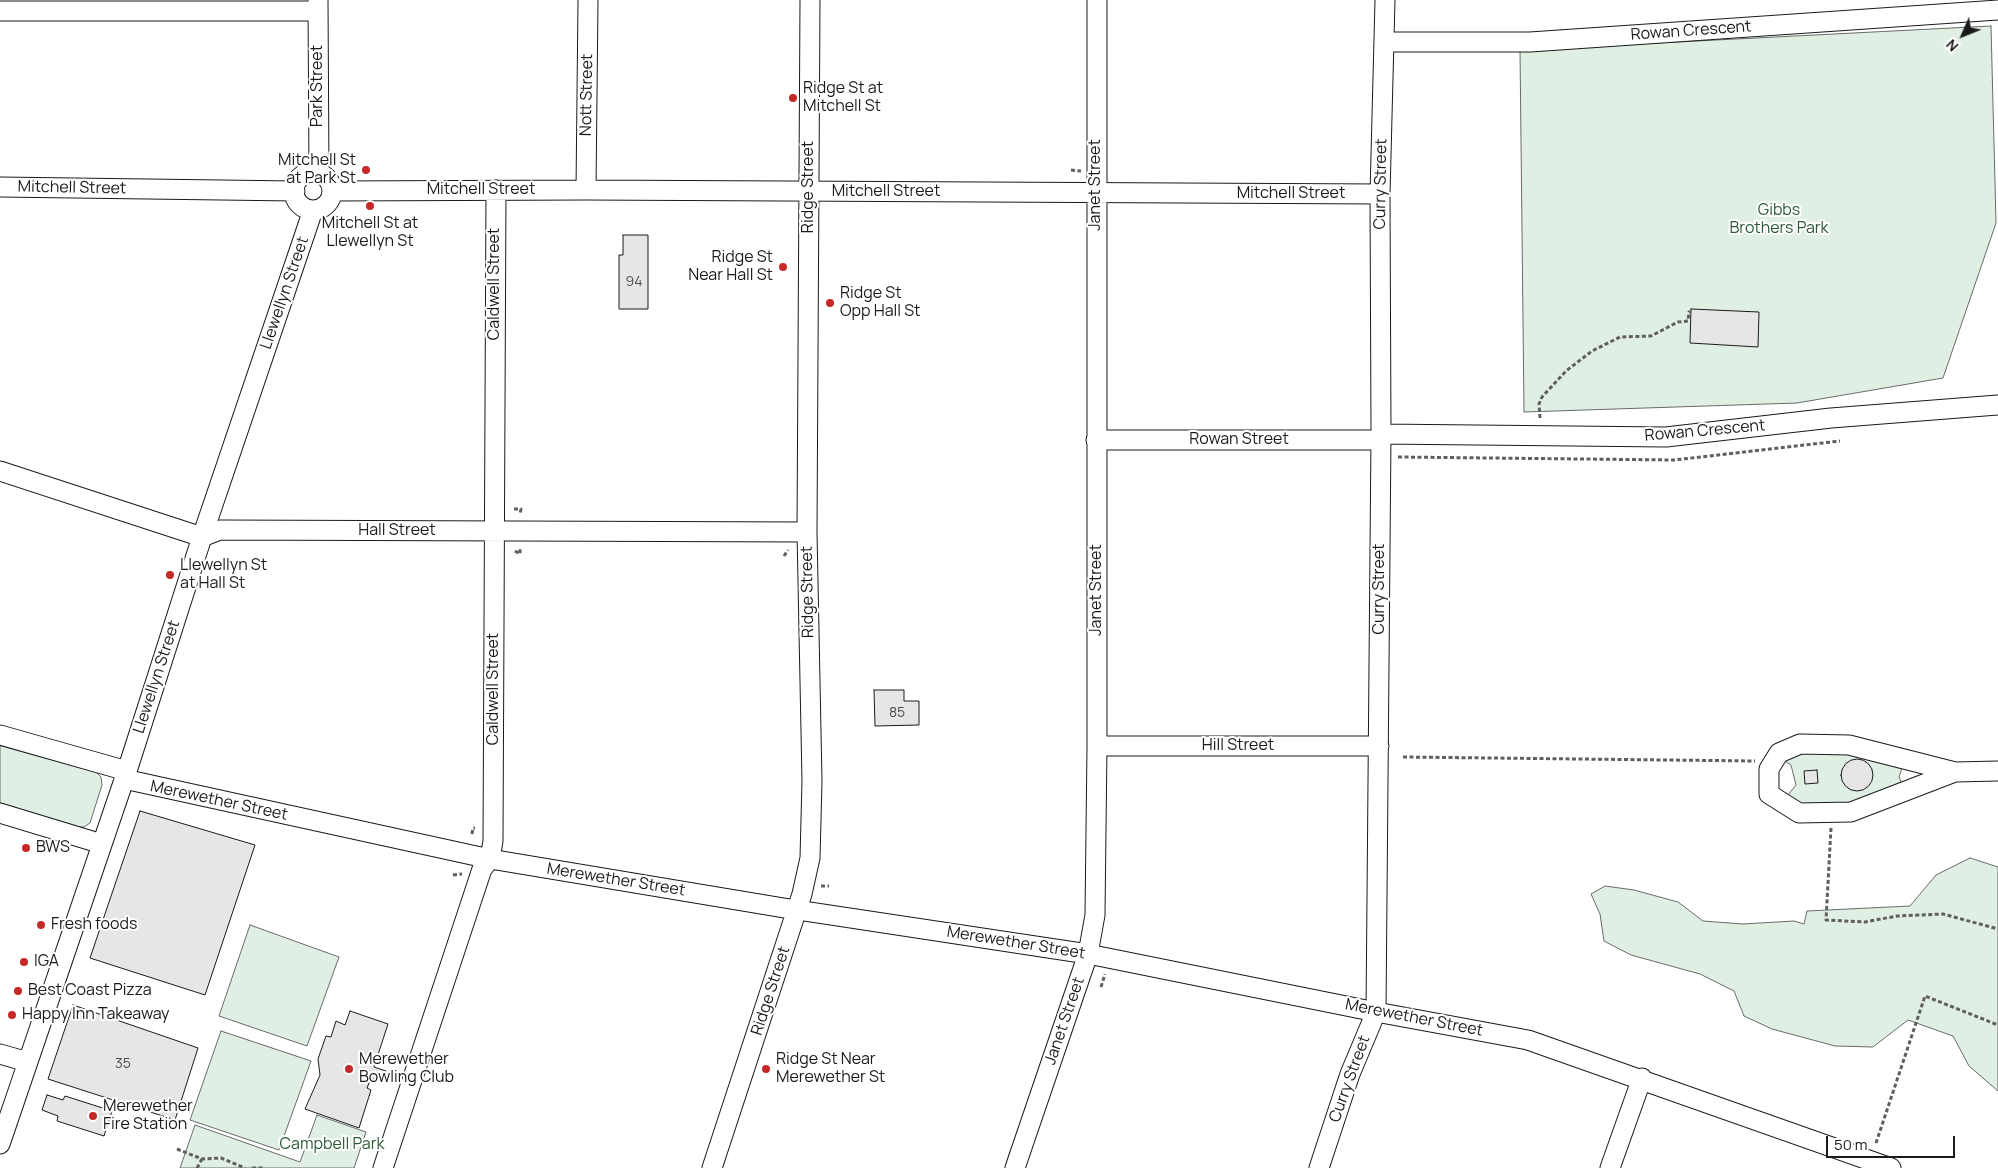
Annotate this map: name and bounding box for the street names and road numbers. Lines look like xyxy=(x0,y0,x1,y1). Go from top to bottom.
street label: Rowan Crescent xyxy=(1630,17,1752,45)
street label: Park Street xyxy=(308,45,328,127)
street label: Nott Street xyxy=(577,54,597,136)
street label: Curry Street xyxy=(1371,138,1391,230)
street label: Janet Street xyxy=(1086,139,1106,231)
street label: Ridge Street xyxy=(799,141,819,233)
street label: Mitchell Street xyxy=(18,177,126,199)
street label: Mitchell Street xyxy=(427,180,535,200)
street label: Mitchell Street xyxy=(832,182,940,202)
street label: Mitchell Street xyxy=(1237,184,1345,204)
street label: Caldwell Street xyxy=(485,228,505,340)
street label: Llewellyn Street xyxy=(257,234,313,352)
street label: Rowan Crescent xyxy=(1644,416,1766,446)
street label: Rowan Street xyxy=(1189,430,1289,450)
street label: Hall Street xyxy=(358,521,436,541)
street label: Curry Street xyxy=(1370,543,1390,635)
street label: Janet Street xyxy=(1087,544,1107,636)
street label: Ridge Street xyxy=(798,546,818,638)
street label: Llewellyn Street xyxy=(130,618,184,736)
street label: Caldwell Street xyxy=(484,633,504,745)
street label: Hill Street xyxy=(1202,736,1274,756)
street label: Merewether Street xyxy=(149,777,289,825)
street label: Merewether Street xyxy=(545,860,687,900)
street label: Merewether Street xyxy=(945,923,1087,963)
street label: Ridge Street xyxy=(748,944,794,1038)
street label: Janet Street xyxy=(1041,975,1089,1067)
street label: Merewether Street xyxy=(1343,995,1485,1041)
street label: Curry Street xyxy=(1325,1033,1375,1125)

